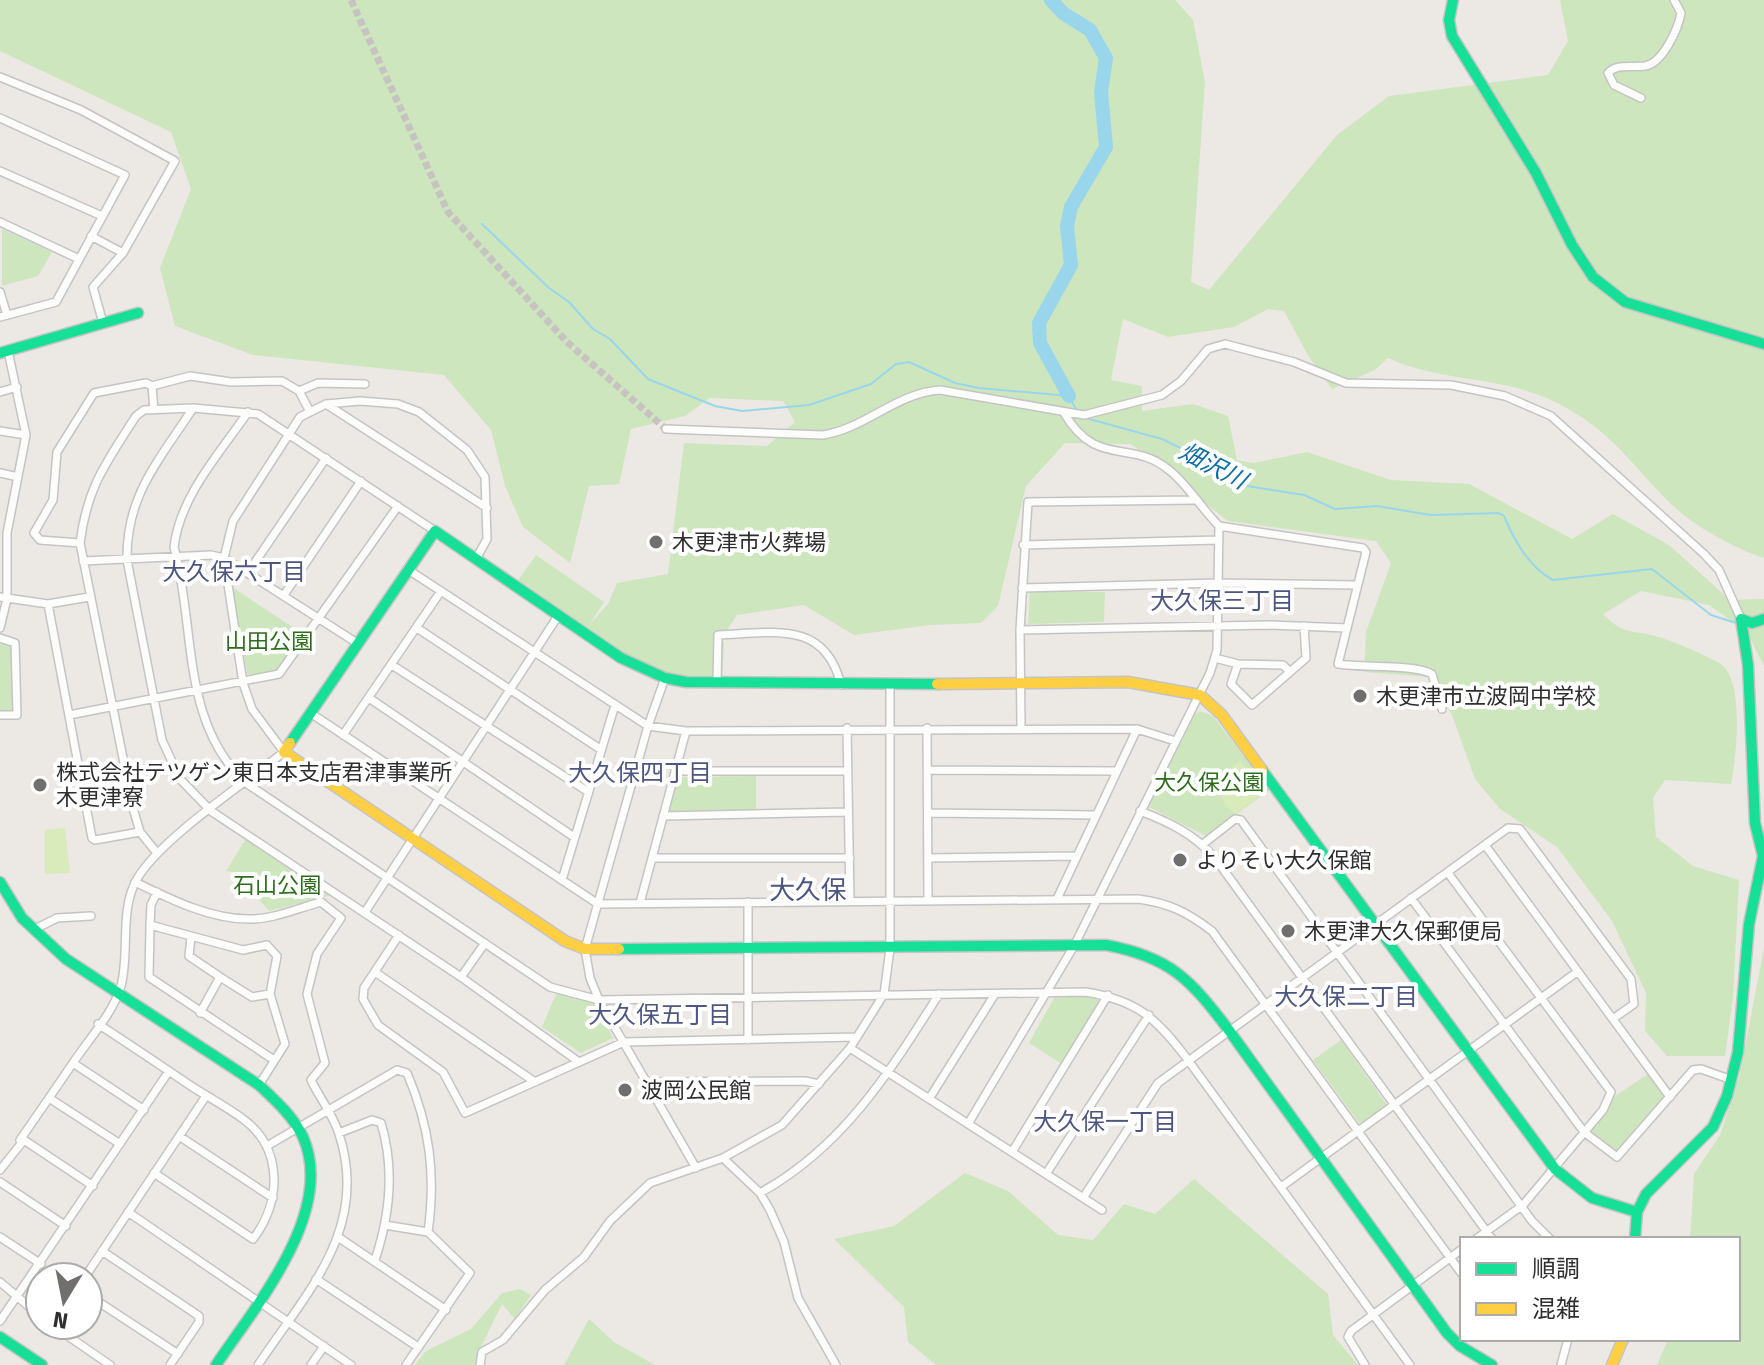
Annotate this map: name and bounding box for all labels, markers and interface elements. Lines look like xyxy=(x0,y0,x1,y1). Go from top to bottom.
water label: 畑沢川 xyxy=(1175,437,1254,496)
place label: 木更津市火葬場 xyxy=(672,529,826,556)
marker: 木更津市火葬場 xyxy=(647,533,665,551)
district label: 大久保六丁目 xyxy=(162,558,306,586)
district label: 大久保三丁目 xyxy=(1150,587,1294,615)
park label: 山田公園 xyxy=(225,628,313,655)
place label: 木更津市立波岡中学校 xyxy=(1376,683,1596,710)
marker: 木更津市立波岡中学校 xyxy=(1351,687,1369,705)
place label: 株式会社テツゲン東日本支店君津事業所 木更津寮 xyxy=(56,759,452,811)
district label: 大久保四丁目 xyxy=(568,759,712,787)
park label: 大久保公園 xyxy=(1154,769,1264,796)
marker: 株式会社テツゲン東日本支店君津事業所 木更津寮 xyxy=(31,776,49,794)
place label: よりそい大久保館 xyxy=(1196,847,1372,874)
marker: よりそい大久保館 xyxy=(1171,851,1189,869)
park label: 石山公園 xyxy=(233,872,321,899)
district label: 大久保 xyxy=(769,875,847,906)
place label: 木更津大久保郵便局 xyxy=(1304,918,1502,945)
marker: 木更津大久保郵便局 xyxy=(1279,922,1297,940)
district label: 大久保二丁目 xyxy=(1274,983,1418,1011)
district label: 大久保五丁目 xyxy=(588,1001,732,1029)
place label: 波岡公民館 xyxy=(641,1077,751,1104)
marker: 波岡公民館 xyxy=(616,1081,634,1099)
district label: 大久保一丁目 xyxy=(1033,1108,1177,1136)
legend xyxy=(1460,1237,1740,1341)
text: 順調 xyxy=(1532,1255,1580,1283)
north arrow xyxy=(24,1261,104,1341)
text: 混雑 xyxy=(1532,1295,1580,1323)
text: N xyxy=(51,1306,70,1335)

